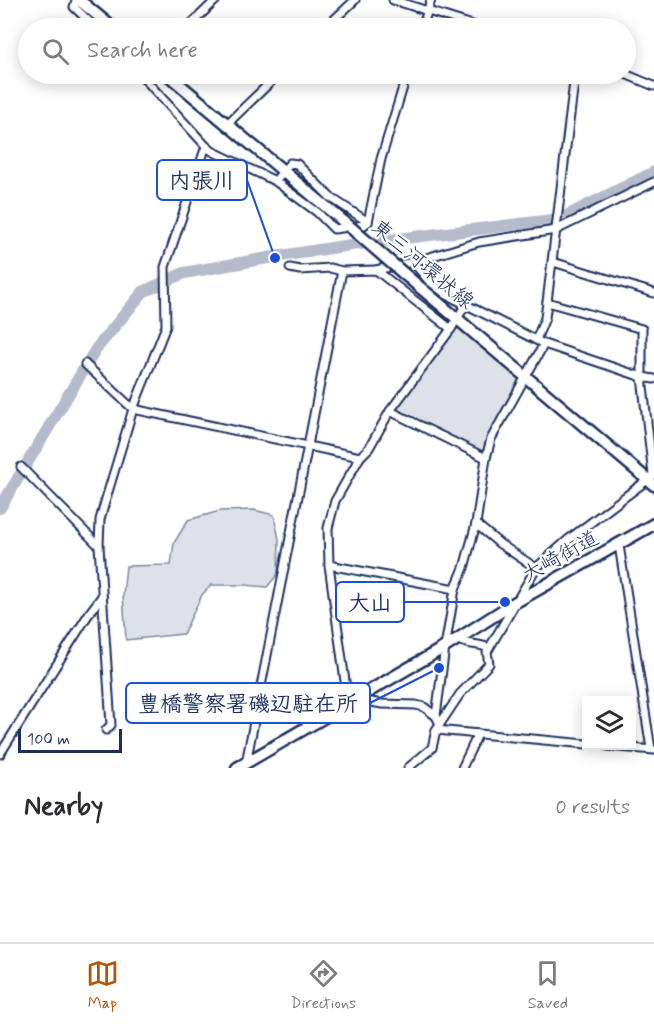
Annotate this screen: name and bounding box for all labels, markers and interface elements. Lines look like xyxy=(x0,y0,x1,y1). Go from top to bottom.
search box xyxy=(18,18,636,84)
icon: search xyxy=(39,35,72,68)
text: Search here xyxy=(87,37,198,65)
callout: 内張川 xyxy=(157,160,247,200)
text: 内張川 xyxy=(169,168,235,196)
street label: 東三河環状線 xyxy=(365,214,480,316)
street label: 大崎街道 xyxy=(517,524,604,589)
callout: 大山 xyxy=(336,582,404,622)
text: 大山 xyxy=(348,590,392,618)
callout: 豊橋警察署磯辺駐在所 xyxy=(126,683,370,723)
text: 豊橋警察署磯辺駐在所 xyxy=(138,691,358,719)
map controls xyxy=(582,696,636,750)
button: layers xyxy=(582,696,636,750)
scale bar xyxy=(18,726,122,754)
text: 100 m xyxy=(27,729,70,750)
text: Nearby xyxy=(24,790,103,824)
text: 0 results xyxy=(556,794,630,821)
tab: Map xyxy=(86,957,119,1014)
tab: Directions xyxy=(290,957,356,1014)
tab: Saved xyxy=(528,957,568,1014)

